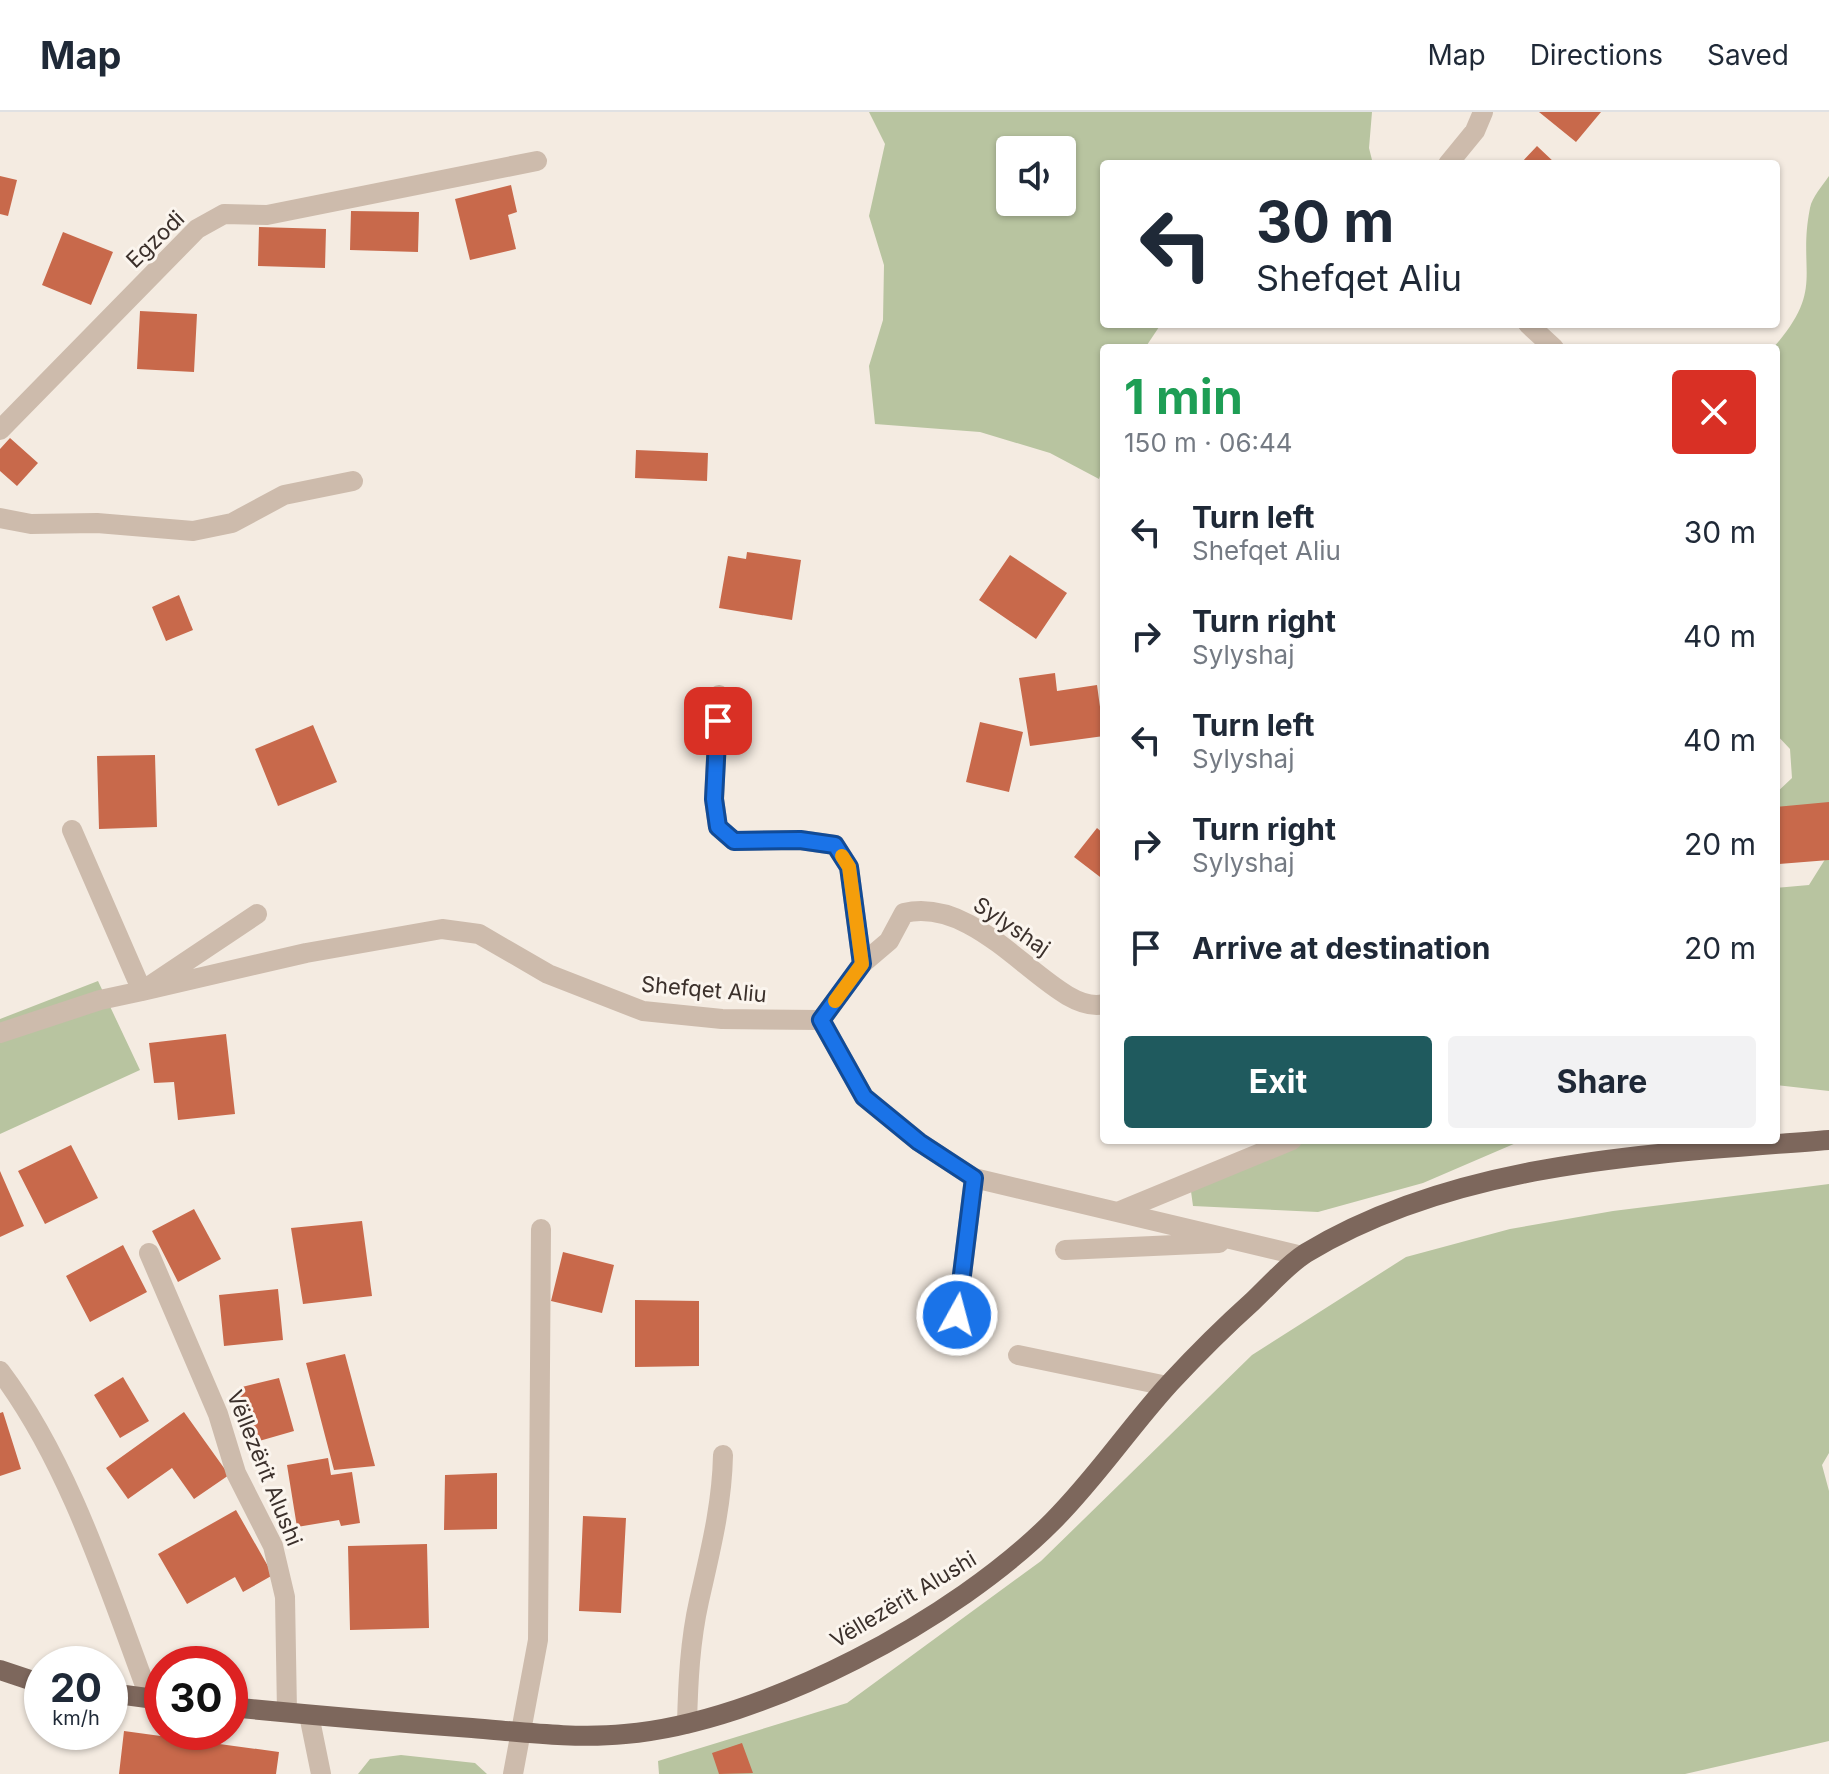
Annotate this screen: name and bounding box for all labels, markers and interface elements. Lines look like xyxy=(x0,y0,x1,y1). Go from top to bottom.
text: Map xyxy=(40,32,121,78)
text: Map xyxy=(1427,38,1486,72)
text: Directions xyxy=(1530,38,1663,72)
text: Saved xyxy=(1707,38,1789,72)
map controls xyxy=(996,136,1076,216)
button: sound xyxy=(996,136,1076,216)
text: 30 m xyxy=(1256,188,1394,256)
icon: left xyxy=(1124,192,1228,296)
street label: Egzodi xyxy=(121,205,189,273)
text: Shefqet Aliu xyxy=(1256,256,1462,300)
text: 1 min xyxy=(1124,367,1243,426)
button: close xyxy=(1672,370,1756,454)
text: 150 m · 06:44 xyxy=(1124,427,1293,458)
text: Turn left xyxy=(1192,499,1314,535)
icon: left xyxy=(1124,510,1168,554)
text: 30 m xyxy=(1684,514,1756,550)
text: Shefqet Aliu xyxy=(1192,535,1341,566)
text: Turn right xyxy=(1192,603,1336,639)
icon: right xyxy=(1124,614,1168,658)
text: 40 m xyxy=(1683,618,1756,654)
text: Sylyshaj xyxy=(1192,639,1294,670)
pin xyxy=(684,687,752,755)
icon: arrive xyxy=(696,699,740,743)
text: Turn left xyxy=(1192,707,1314,743)
icon: left xyxy=(1124,718,1168,762)
text: 40 m xyxy=(1683,722,1756,758)
text: Sylyshaj xyxy=(1192,743,1294,774)
text: Turn right xyxy=(1192,811,1336,847)
icon: right xyxy=(1124,822,1168,866)
text: 20 m xyxy=(1684,826,1756,862)
text: Sylyshaj xyxy=(1192,847,1294,878)
street label: Sylyshaj xyxy=(969,891,1055,961)
icon: arrive xyxy=(1124,926,1168,970)
text: Arrive at destination xyxy=(1192,930,1490,966)
text: 20 m xyxy=(1684,930,1756,966)
street label: Shefqet Aliu xyxy=(640,971,768,1007)
button: Exit xyxy=(1124,1036,1432,1128)
button: Share xyxy=(1448,1036,1756,1128)
position arrow xyxy=(915,1273,999,1357)
street label: Vëllezërit Alushi xyxy=(222,1386,308,1550)
street label: Vëllezërit Alushi xyxy=(825,1545,981,1653)
speed limit sign: 30 xyxy=(144,1646,248,1750)
text: 20 xyxy=(50,1663,102,1712)
text: km/h xyxy=(52,1706,100,1730)

